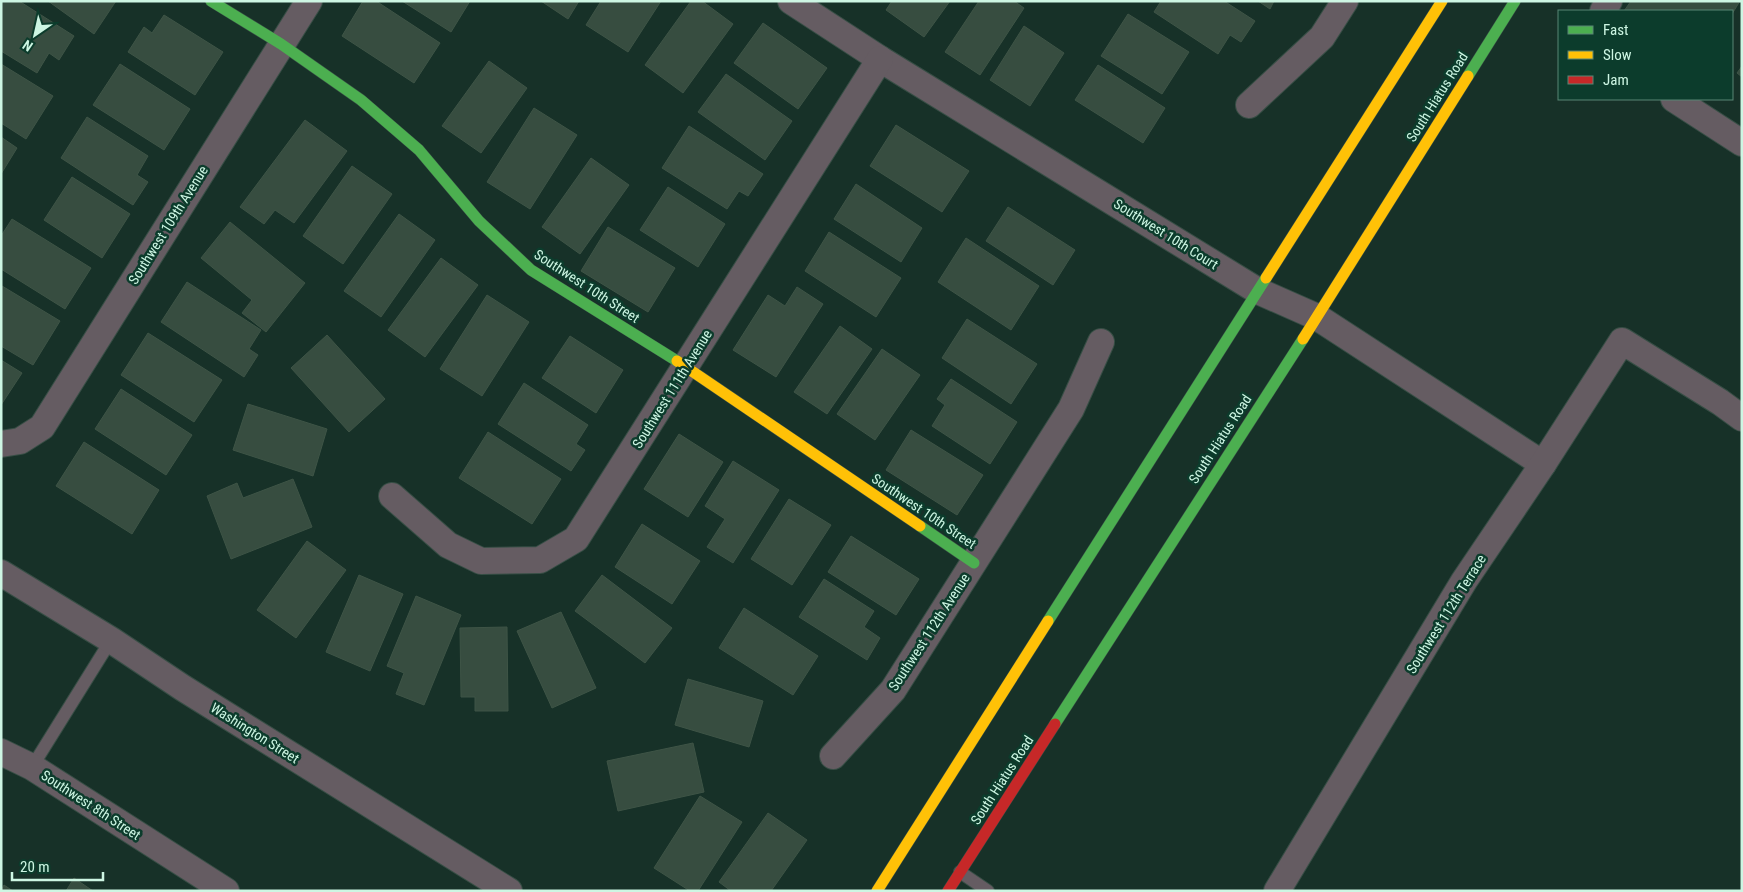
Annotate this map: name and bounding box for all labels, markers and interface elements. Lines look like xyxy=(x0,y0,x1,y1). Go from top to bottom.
north arrow xyxy=(10,10,60,60)
legend xyxy=(1558,10,1733,100)
text: Fast xyxy=(1603,21,1628,39)
text: N xyxy=(20,37,36,55)
text: Slow xyxy=(1603,46,1632,64)
street label: South Hiatus Road xyxy=(1403,49,1471,145)
text: Jam xyxy=(1603,71,1629,89)
street label: Southwest 109th Avenue xyxy=(125,163,211,287)
street label: Southwest 10th Court xyxy=(1111,195,1221,273)
street label: Southwest 10th Street xyxy=(531,246,643,326)
street label: Southwest 111th Avenue xyxy=(629,327,715,451)
street label: South Hiatus Road xyxy=(1185,392,1255,486)
street label: Southwest 10th Street xyxy=(869,470,979,552)
street label: Southwest 112th Terrace xyxy=(1403,551,1489,676)
street label: Southwest 112th Avenue xyxy=(885,570,973,694)
street label: Washington Street xyxy=(208,699,302,767)
street label: South Hiatus Road xyxy=(967,733,1037,827)
street label: Southwest 8th Street xyxy=(38,767,144,843)
scale bar xyxy=(12,850,104,882)
text: 20 m xyxy=(20,858,50,876)

